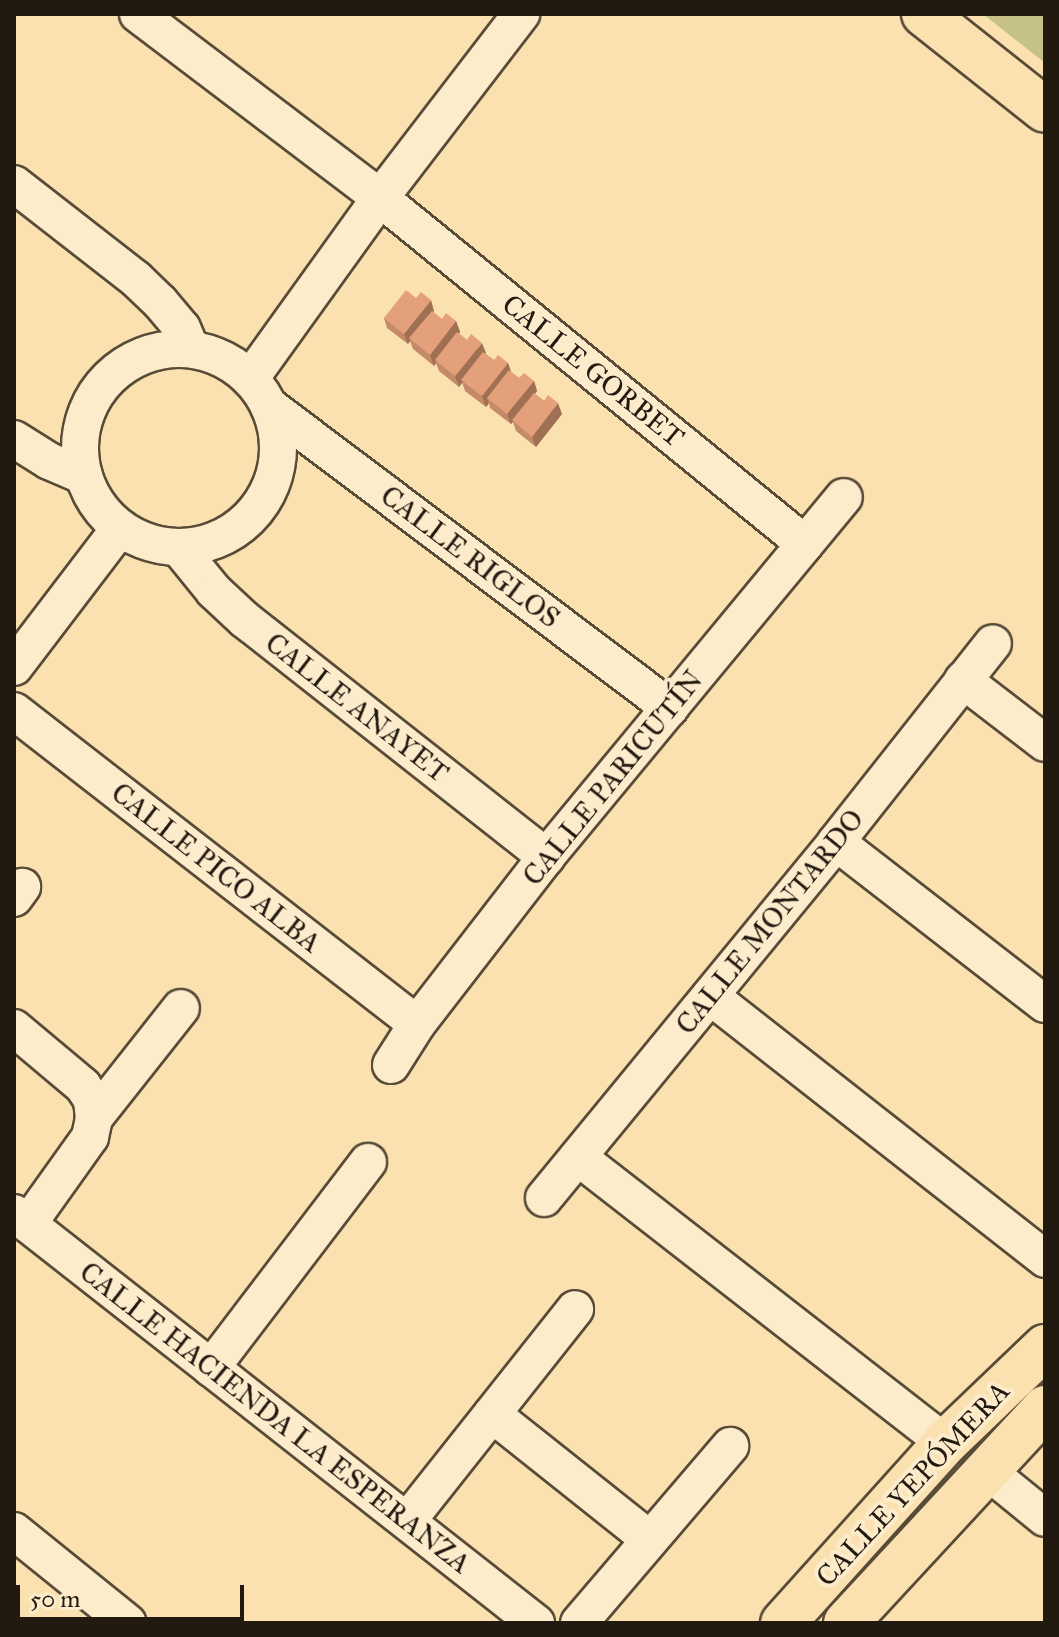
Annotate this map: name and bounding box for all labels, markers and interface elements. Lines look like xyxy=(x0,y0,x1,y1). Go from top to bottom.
street label: CALLE GORBET xyxy=(495,287,691,455)
street label: CALLE RIGLOS xyxy=(374,479,566,635)
street label: CALLE ANAYET xyxy=(259,626,455,790)
street label: CALLE PARICUTÍN xyxy=(516,664,710,892)
street label: CALLE PICO ALBA xyxy=(105,776,327,960)
street label: CALLE MONTARDO xyxy=(669,803,871,1041)
street label: CALLE HACIENDA LA ESPERANZA xyxy=(73,1255,477,1581)
street label: CALLE YEPÓMERA xyxy=(809,1375,1017,1593)
scale bar xyxy=(20,1569,248,1619)
text: 50 m xyxy=(30,1584,80,1614)

